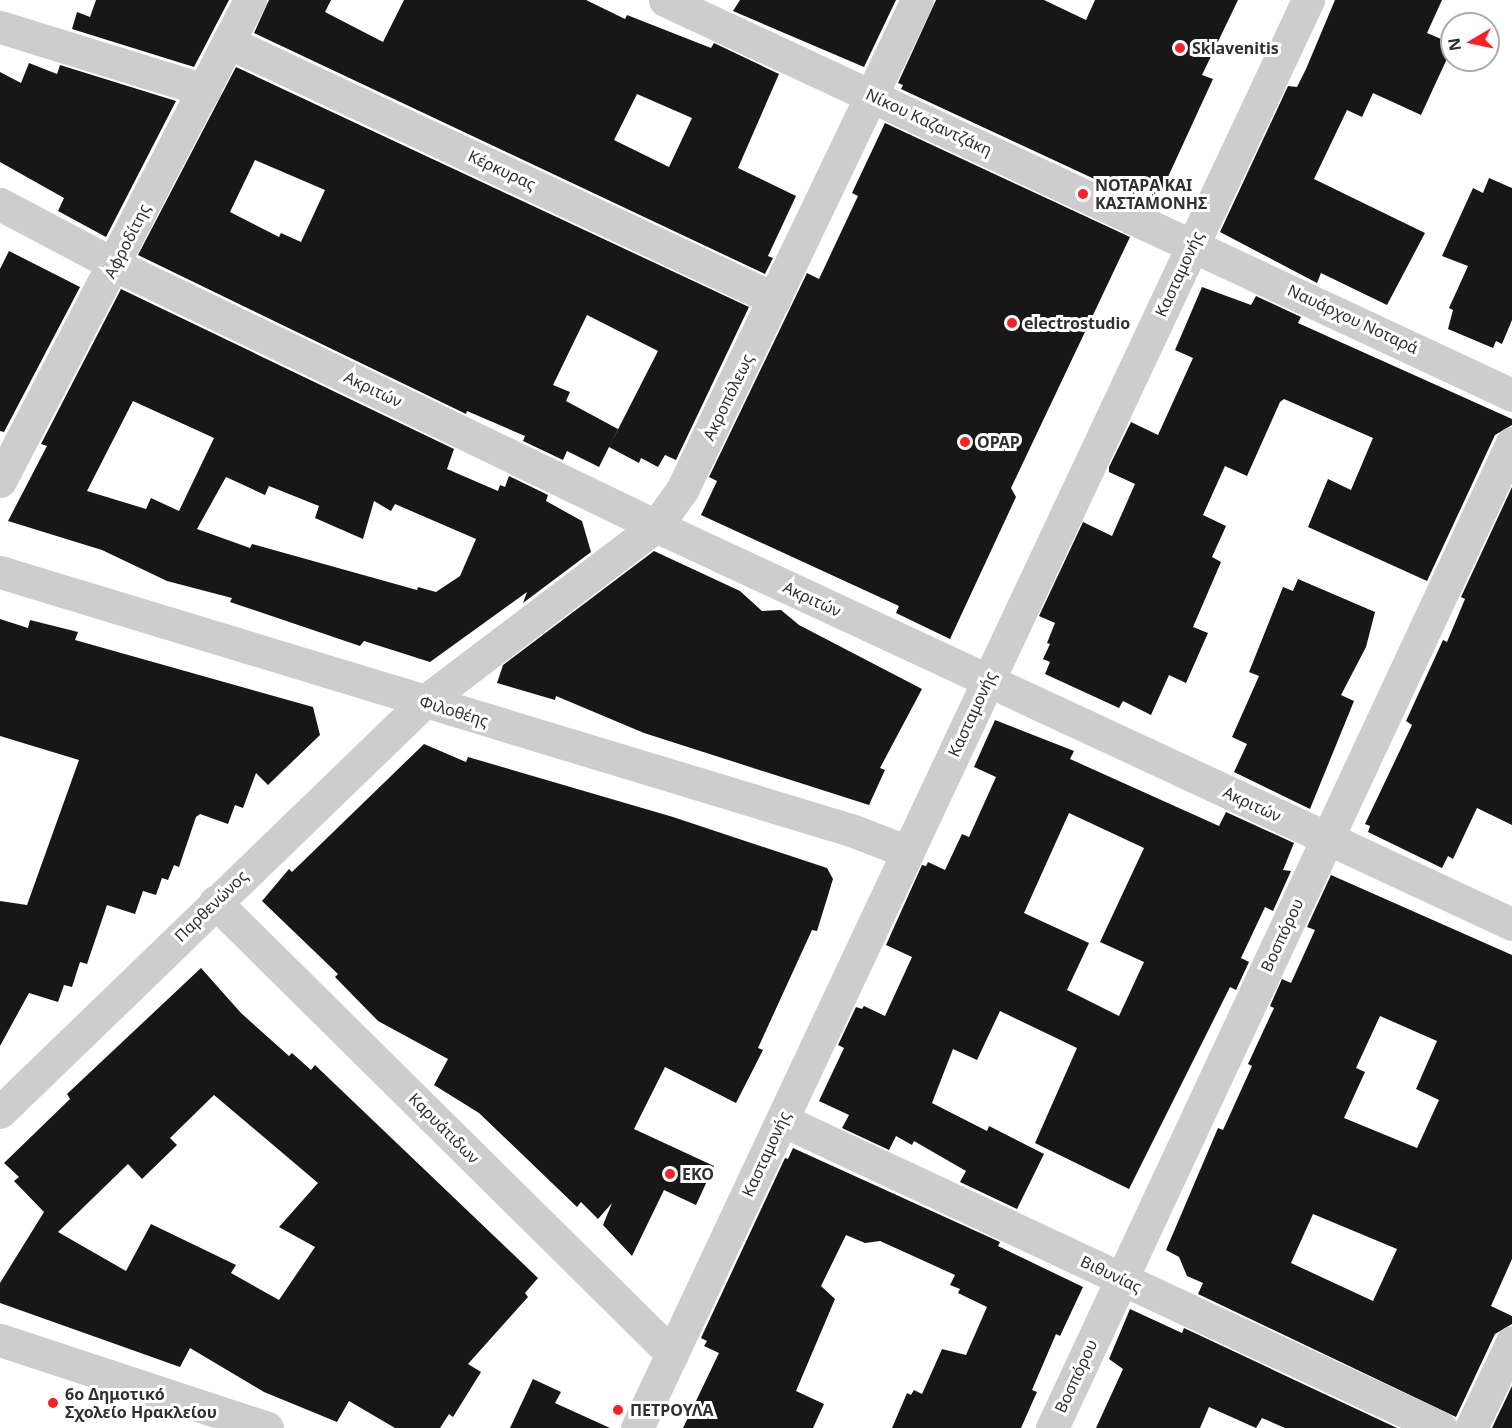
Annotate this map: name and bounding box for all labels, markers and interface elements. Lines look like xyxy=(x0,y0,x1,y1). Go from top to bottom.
north arrow xyxy=(1440,12,1500,72)
text: N xyxy=(1442,36,1466,53)
place label: Sklavenitis xyxy=(1192,38,1279,58)
marker: Sklavenitis xyxy=(1173,41,1187,55)
street label: Νίκου Καζαντζάκη xyxy=(863,84,995,160)
street label: Κέρκυρας xyxy=(465,146,539,194)
place label: ΝΟΤΑΡΑ ΚΑΙ ΚΑΣΤΑΜΟΝΗΣ xyxy=(1095,175,1207,213)
marker: ΝΟΤΑΡΑ ΚΑΙ ΚΑΣΤΑΜΟΝΗΣ xyxy=(1076,187,1090,201)
street label: Αφροδίτης xyxy=(100,201,154,281)
street label: Κασταμονής xyxy=(1151,228,1207,320)
street label: Ναυάρχου Νοταρά xyxy=(1285,280,1421,358)
place label: electrostudio xyxy=(1024,313,1130,333)
marker: electrostudio xyxy=(1005,316,1019,330)
street label: Ακροπόλεως xyxy=(699,351,757,443)
street label: Ακριτών xyxy=(341,367,405,411)
place label: OPAP xyxy=(977,432,1020,452)
marker: OPAP xyxy=(958,435,972,449)
street label: Ακριτών xyxy=(780,577,844,621)
street label: Κασταμονής xyxy=(944,668,1000,760)
street label: Φιλοθέης xyxy=(417,691,491,731)
street label: Ακριτών xyxy=(1220,782,1284,826)
street label: Παρθενώνος xyxy=(170,866,252,946)
street label: Βοσπόρου xyxy=(1257,895,1307,975)
street label: Καρυάτιδων xyxy=(405,1089,483,1167)
street label: Κασταμονής xyxy=(738,1108,794,1200)
place label: EKO xyxy=(682,1164,714,1184)
marker: EKO xyxy=(663,1167,677,1181)
street label: Βιθυνίας xyxy=(1077,1252,1145,1296)
street label: Βοσπόρου xyxy=(1051,1336,1101,1416)
place label: 6ο Δημοτικό Σχολείο Ηρακλείου xyxy=(65,1384,217,1422)
marker: 6ο Δημοτικό Σχολείο Ηρακλείου xyxy=(46,1396,60,1410)
place label: ΠΕΤΡΟΥΛΑ xyxy=(630,1400,714,1420)
marker: ΠΕΤΡΟΥΛΑ xyxy=(611,1403,625,1417)

